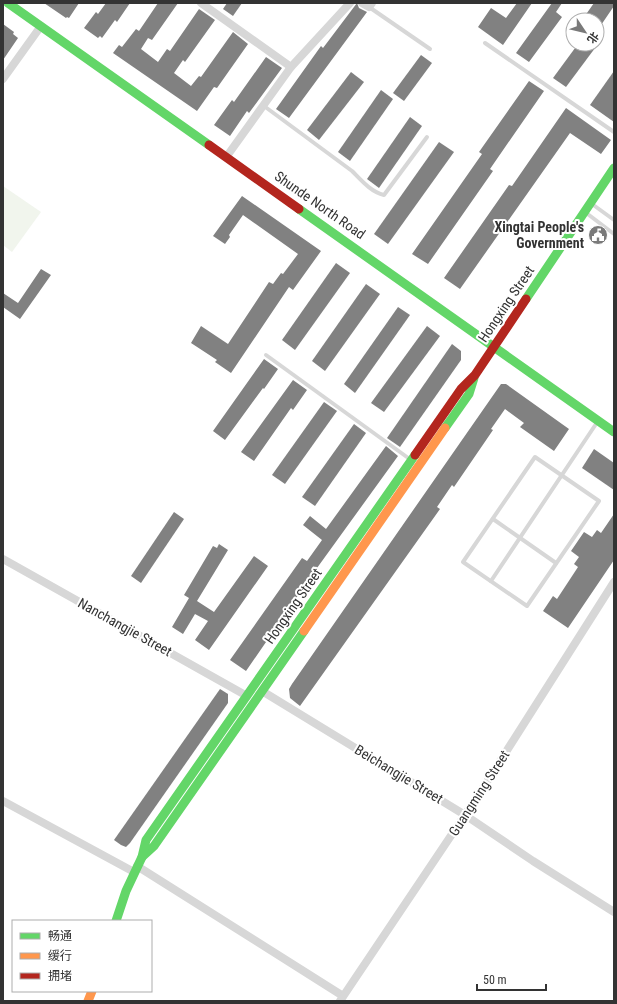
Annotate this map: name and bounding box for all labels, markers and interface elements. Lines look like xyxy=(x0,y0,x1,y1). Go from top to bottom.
north arrow xyxy=(565,12,605,52)
text: 北 xyxy=(584,29,601,46)
street label: Shunde North Road xyxy=(272,168,368,242)
place label: Xingtai People's Government xyxy=(494,219,584,251)
public building icon: Xingtai People's Government xyxy=(587,224,609,246)
street label: Hongxing Street xyxy=(475,263,537,345)
street label: Hongxing Street xyxy=(261,565,325,647)
street label: Nanchangjie Street xyxy=(75,595,175,659)
street label: Beichangjie Street xyxy=(352,741,446,807)
street label: Guangming Street xyxy=(445,747,513,839)
legend xyxy=(12,920,152,992)
text: 畅通 xyxy=(48,929,72,943)
text: 缓行 xyxy=(48,949,72,963)
scale bar xyxy=(477,966,546,992)
text: 拥堵 xyxy=(48,969,72,983)
text: 50 m xyxy=(483,973,507,987)

